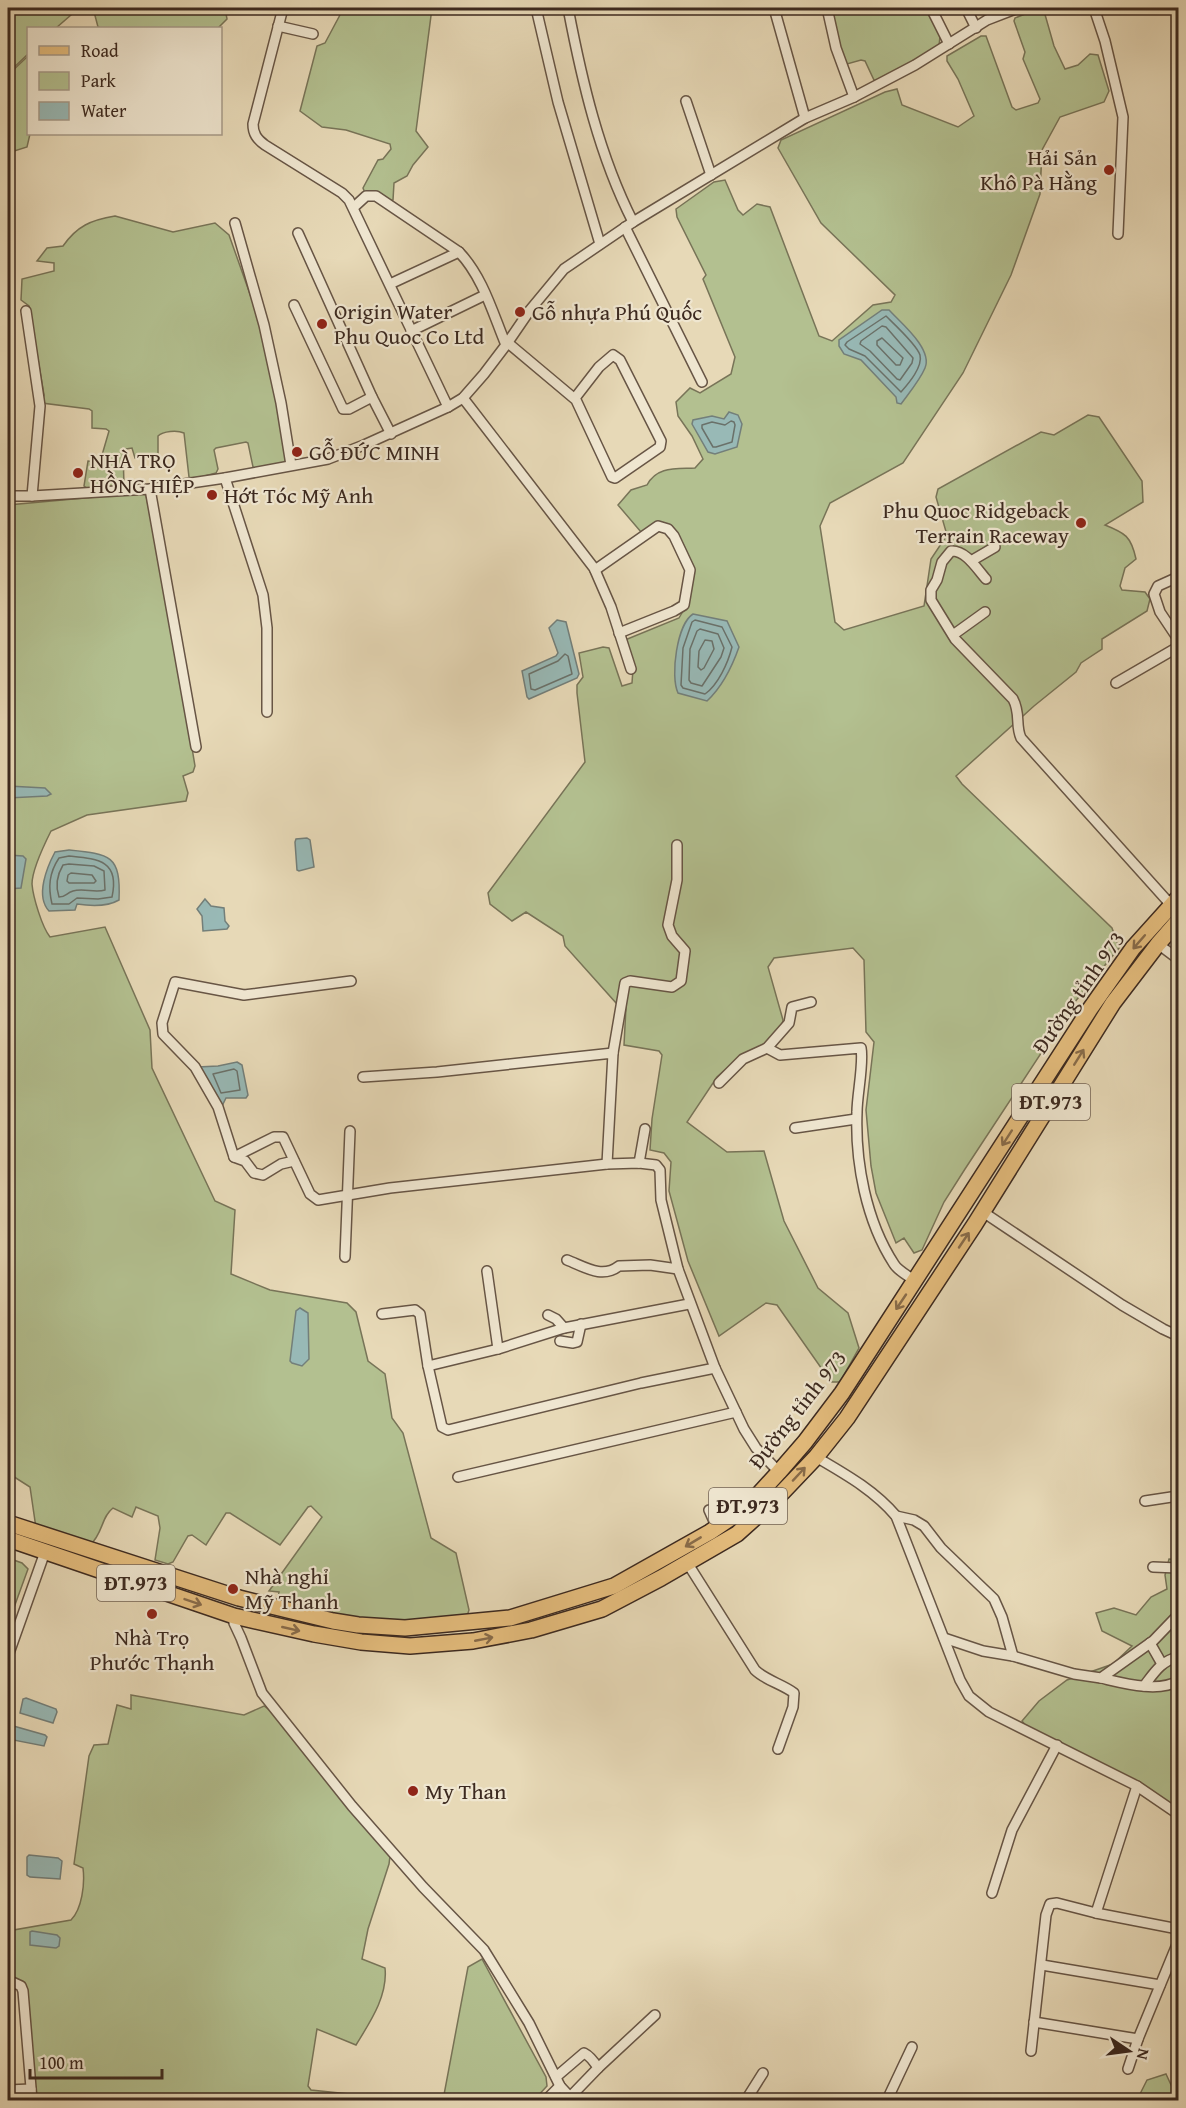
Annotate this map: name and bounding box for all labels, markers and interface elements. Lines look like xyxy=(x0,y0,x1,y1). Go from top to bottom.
legend xyxy=(27,27,222,135)
text: Road xyxy=(81,37,119,64)
text: Park xyxy=(81,67,117,94)
text: Water xyxy=(81,97,127,124)
place label: Hải Sản Khô Pà Hằng xyxy=(980,141,1098,198)
marker: Hải Sản Khô Pà Hằng xyxy=(1102,163,1116,177)
place label: Origin Water Phu Quoc Co Ltd xyxy=(334,295,485,352)
place label: Gỗ nhựa Phú Quốc xyxy=(532,296,702,328)
marker: Gỗ nhựa Phú Quốc xyxy=(513,305,527,319)
marker: Origin Water Phu Quoc Co Ltd xyxy=(315,317,329,331)
place label: GỖ ĐỨC MINH xyxy=(309,436,440,468)
place label: NHÀ TRỌ HỒNG HIỆP xyxy=(90,444,194,501)
marker: GỖ ĐỨC MINH xyxy=(290,445,304,459)
marker: NHÀ TRỌ HỒNG HIỆP xyxy=(71,466,85,480)
place label: Hớt Tóc Mỹ Anh xyxy=(224,479,374,511)
marker: Hớt Tóc Mỹ Anh xyxy=(205,488,219,502)
place label: Phu Quoc Ridgeback Terrain Raceway xyxy=(883,494,1070,551)
marker: Phu Quoc Ridgeback Terrain Raceway xyxy=(1074,516,1088,530)
street label: Đường tỉnh 973 xyxy=(1024,924,1132,1060)
one-way arrow xyxy=(1132,934,1146,949)
one-way arrow xyxy=(1074,1049,1086,1066)
road number: ĐT.973 xyxy=(1012,1084,1090,1120)
one-way arrow xyxy=(1000,1129,1012,1146)
one-way arrow xyxy=(958,1232,970,1249)
one-way arrow xyxy=(895,1293,907,1310)
street label: Đường tỉnh 973 xyxy=(740,1343,854,1475)
one-way arrow xyxy=(792,1467,806,1482)
road number: ĐT.973 xyxy=(709,1488,787,1524)
one-way arrow xyxy=(685,1537,703,1548)
place label: Nhà nghỉ Mỹ Thanh xyxy=(245,1560,339,1617)
road number: ĐT.973 xyxy=(97,1565,175,1601)
marker: Nhà nghỉ Mỹ Thanh xyxy=(226,1582,240,1596)
one-way arrow xyxy=(183,1597,202,1608)
marker: Nhà Trọ Phước Thạnh xyxy=(145,1607,159,1621)
place label: Nhà Trọ Phước Thạnh xyxy=(90,1621,215,1678)
one-way arrow xyxy=(281,1623,300,1635)
one-way arrow xyxy=(473,1633,493,1644)
place label: My Than xyxy=(425,1775,507,1807)
marker: My Than xyxy=(406,1784,420,1798)
north arrow xyxy=(1099,2021,1159,2081)
scale bar xyxy=(30,2042,162,2080)
text: N xyxy=(1131,2046,1157,2063)
text: 100 m xyxy=(39,2049,84,2076)

